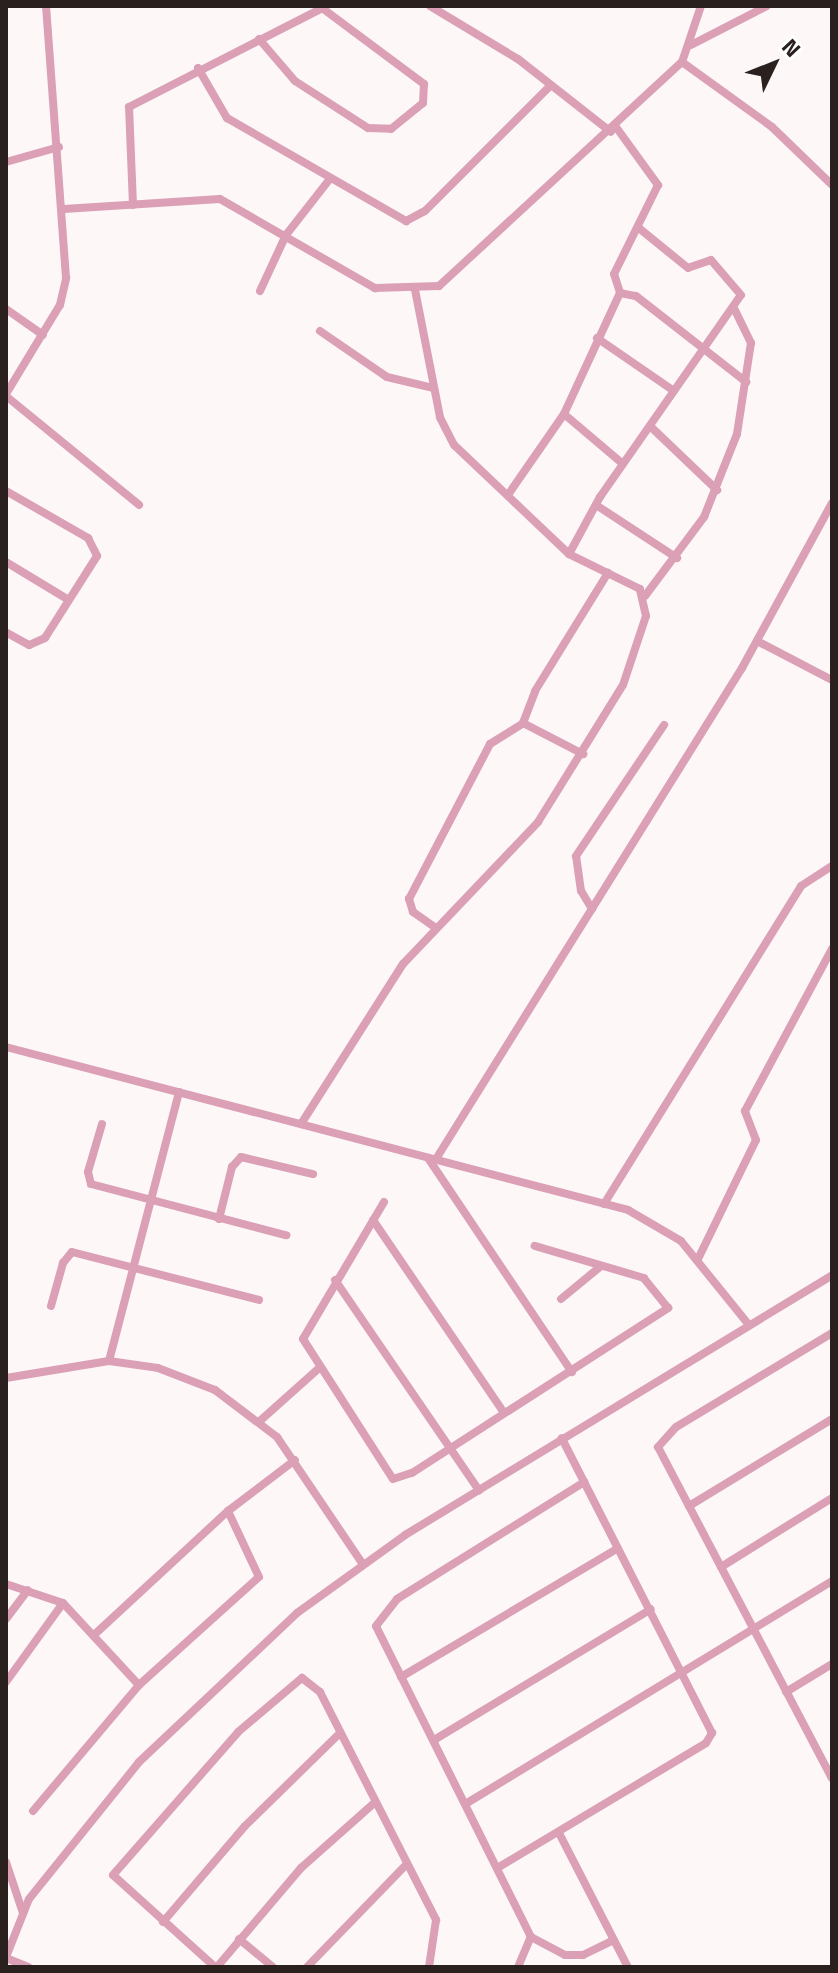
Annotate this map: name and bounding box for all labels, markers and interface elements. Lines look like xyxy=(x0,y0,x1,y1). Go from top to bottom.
north arrow xyxy=(734,24,814,104)
text: N xyxy=(774,30,809,65)

